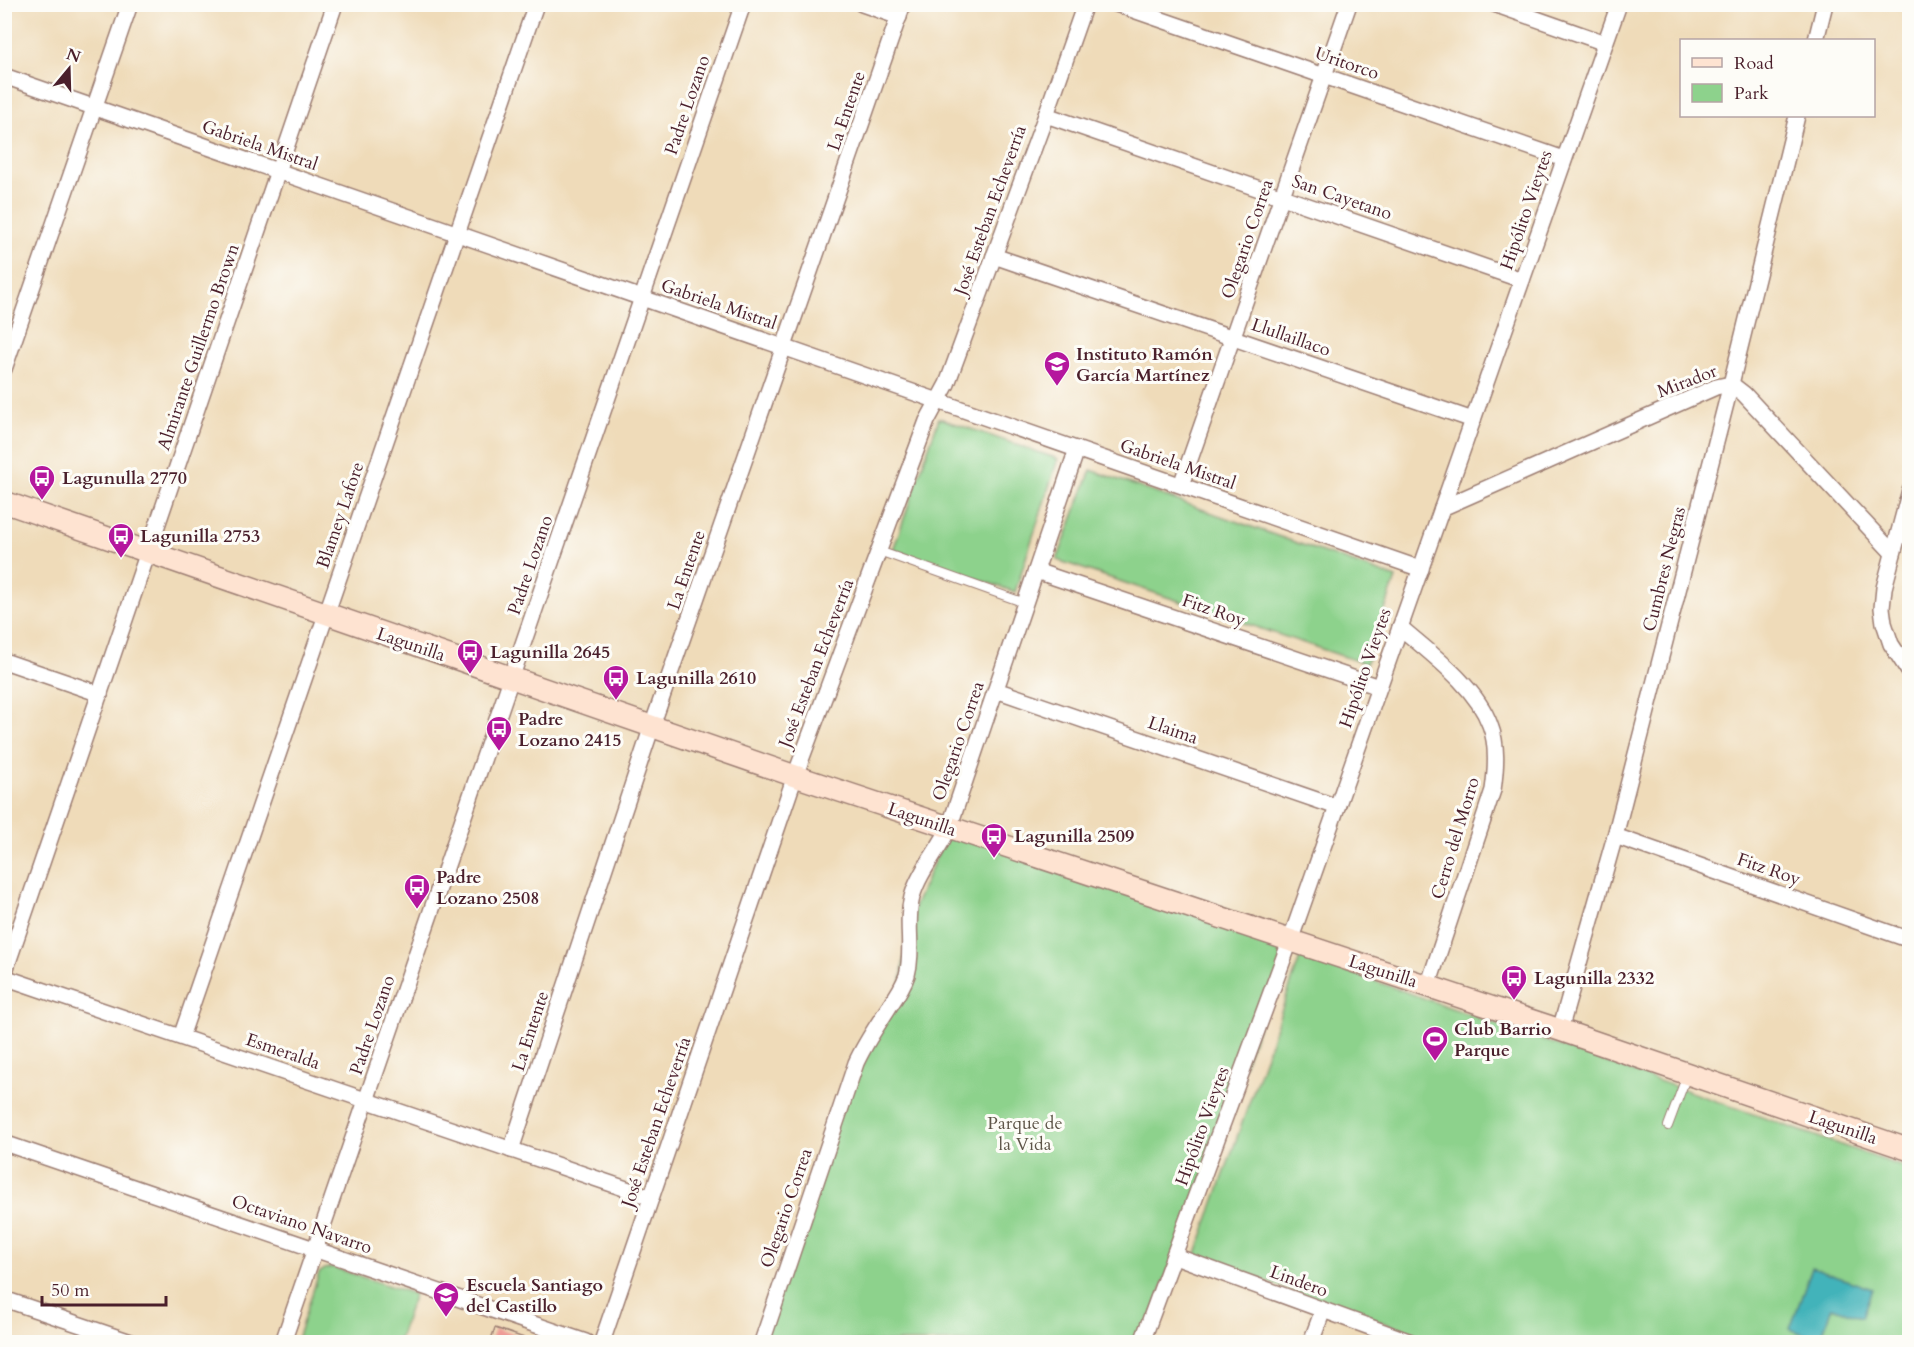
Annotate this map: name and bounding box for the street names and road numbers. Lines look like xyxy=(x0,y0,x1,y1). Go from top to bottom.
street label: Uritorco xyxy=(1311,41,1382,86)
street label: Padre Lozano xyxy=(659,52,716,158)
street label: La Entente xyxy=(821,68,872,154)
street label: Gabriela Mistral xyxy=(198,114,322,177)
street label: José Esteban Echeverría xyxy=(947,122,1033,301)
street label: Hipólito Vieytes xyxy=(1494,147,1559,273)
street label: San Cayetano xyxy=(1288,169,1396,226)
street label: Olegario Correa xyxy=(1215,176,1280,302)
street label: Almirante Guillermo Brown xyxy=(151,240,246,454)
street label: Gabriela Mistral xyxy=(657,273,781,336)
street label: Llullaillaco xyxy=(1248,312,1334,363)
street label: Mirador xyxy=(1654,358,1721,404)
street label: Gabriela Mistral xyxy=(1116,433,1240,496)
street label: Blamey Lafore xyxy=(311,459,370,572)
street label: Cumbres Negras xyxy=(1637,504,1692,634)
street label: Padre Lozano xyxy=(502,512,559,618)
street label: La Entente xyxy=(661,527,712,613)
street label: José Esteban Echeverría xyxy=(772,575,860,754)
street label: Fitz Roy xyxy=(1179,588,1249,633)
street label: Hipólito Vieytes xyxy=(1333,605,1398,731)
street label: Lagunilla xyxy=(373,621,449,668)
street label: Olegario Correa xyxy=(926,678,991,804)
street label: Llaima xyxy=(1145,710,1201,751)
street label: Cerro del Morro xyxy=(1425,774,1486,902)
street label: Lagunilla xyxy=(884,796,960,843)
street label: Fitz Roy xyxy=(1734,847,1804,892)
street label: Lagunilla xyxy=(1345,949,1421,994)
street label: Padre Lozano xyxy=(344,972,401,1078)
street label: La Entente xyxy=(506,988,555,1074)
street label: Esmeralda xyxy=(242,1027,323,1076)
street label: José Esteban Echeverría xyxy=(615,1033,697,1214)
street label: Hipólito Vieytes xyxy=(1169,1063,1236,1189)
street label: Lagunilla xyxy=(1805,1104,1881,1151)
street label: Olegario Correa xyxy=(754,1145,819,1271)
street label: Octaviano Navarro xyxy=(228,1189,376,1260)
street label: Lindero xyxy=(1266,1259,1332,1304)

